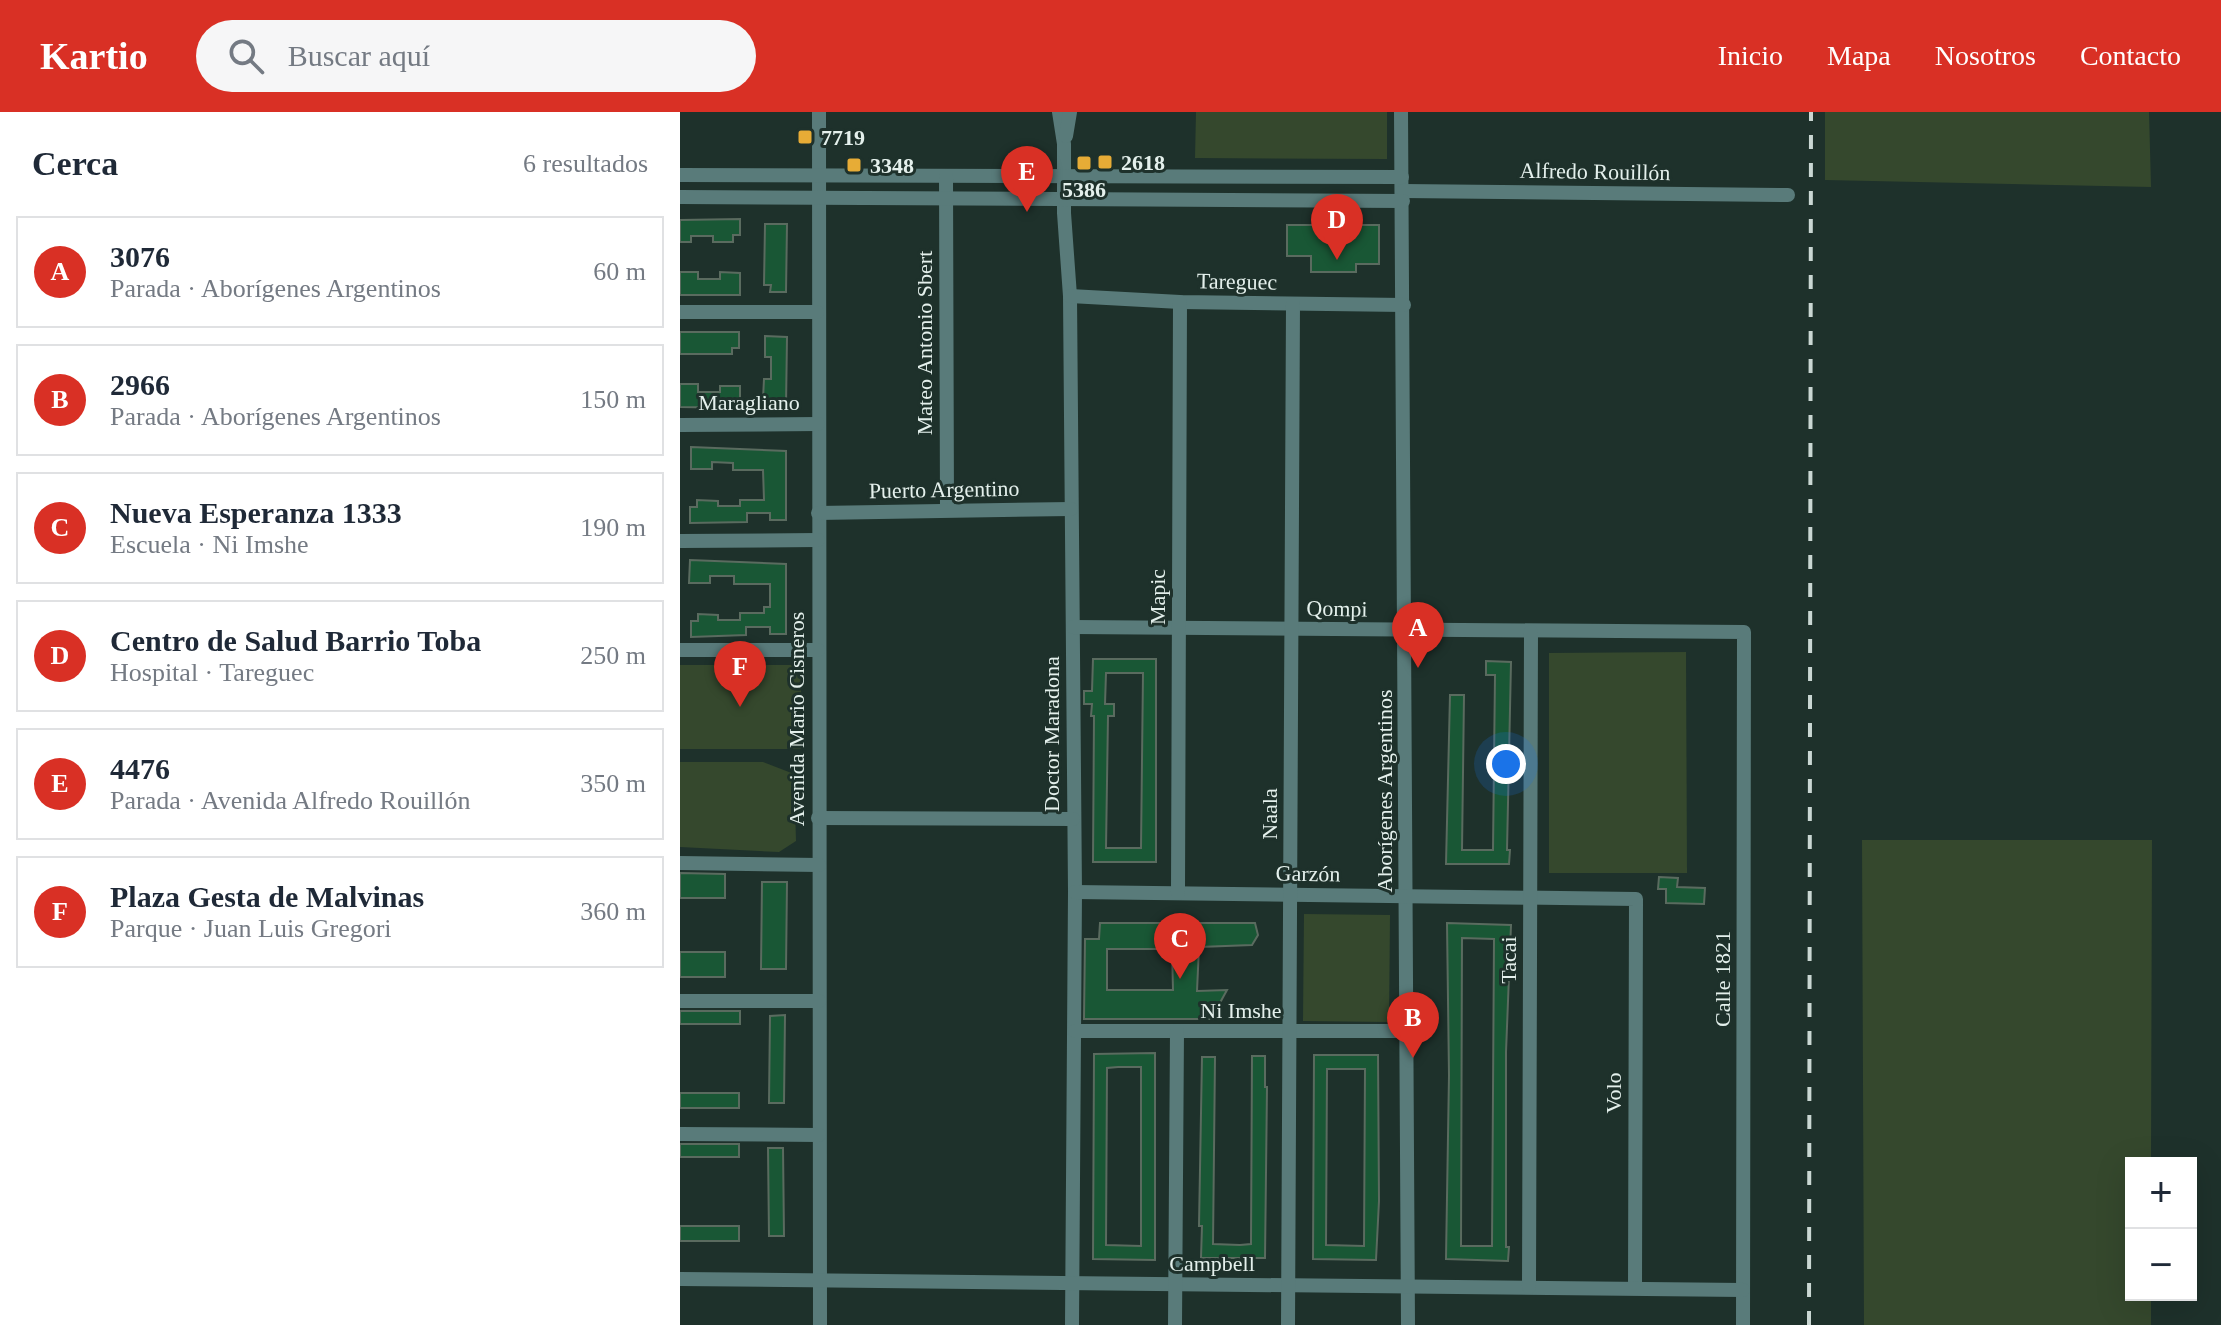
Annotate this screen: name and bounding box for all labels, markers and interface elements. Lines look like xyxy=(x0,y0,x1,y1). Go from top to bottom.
search box xyxy=(196,20,756,92)
icon: search xyxy=(224,34,268,78)
text: Kartio xyxy=(40,35,148,77)
text: Buscar aquí xyxy=(288,39,430,72)
text: Inicio xyxy=(1718,40,1783,71)
text: Mapa xyxy=(1827,40,1891,71)
text: Nosotros xyxy=(1935,40,2036,71)
text: Contacto xyxy=(2080,40,2181,71)
place label: 7719 xyxy=(821,125,865,150)
marker: 7719 xyxy=(796,128,814,146)
text: Cerca xyxy=(32,145,118,182)
pin: E xyxy=(1001,146,1053,212)
text: 6 resultados xyxy=(523,149,648,178)
place label: 2618 xyxy=(1121,150,1165,175)
place label: 3348 xyxy=(870,153,914,178)
marker: 2618 xyxy=(1096,153,1114,171)
marker: 5386 xyxy=(1075,154,1093,172)
marker: 3348 xyxy=(845,156,863,174)
street label: Alfredo Rouillón xyxy=(1519,158,1671,185)
place label: 5386 xyxy=(1062,177,1106,202)
pin: D xyxy=(1311,194,1363,260)
text: 3076 xyxy=(110,240,170,273)
street label: Mateo Antonio Sbert xyxy=(912,251,937,435)
text: A xyxy=(51,257,69,286)
text: 60 m xyxy=(593,257,646,286)
street label: Tareguec xyxy=(1197,268,1278,295)
text: Parada · Aborígenes Argentinos xyxy=(110,274,441,303)
text: 2966 xyxy=(110,368,170,401)
text: B xyxy=(51,385,69,414)
text: 150 m xyxy=(580,385,646,414)
street label: Maragliano xyxy=(698,390,800,415)
text: Parada · Aborígenes Argentinos xyxy=(110,402,441,431)
street label: Puerto Argentino xyxy=(869,476,1019,503)
text: Nueva Esperanza 1333 xyxy=(110,496,402,529)
text: C xyxy=(51,513,69,542)
text: 190 m xyxy=(580,513,646,542)
text: Escuela · Ni Imshe xyxy=(110,530,309,559)
street label: Mapic xyxy=(1145,569,1170,625)
street label: Qompi xyxy=(1306,595,1368,622)
pin: A xyxy=(1392,602,1444,668)
street label: Avenida Mario Cisneros xyxy=(784,612,809,826)
text: Centro de Salud Barrio Toba xyxy=(110,624,481,657)
text: D xyxy=(51,641,69,670)
text: 250 m xyxy=(580,641,646,670)
pin: F xyxy=(714,641,766,707)
street label: Doctor Maradona xyxy=(1039,656,1064,812)
text: Hospital · Tareguec xyxy=(110,658,314,687)
street label: Aborígenes Argentinos xyxy=(1372,689,1397,893)
your location xyxy=(1486,744,1526,784)
text: 4476 xyxy=(110,752,170,785)
text: E xyxy=(51,769,69,798)
text: 350 m xyxy=(580,769,646,798)
text: Parada · Avenida Alfredo Rouillón xyxy=(110,786,471,815)
street label: Naala xyxy=(1257,788,1282,840)
street label: Garzón xyxy=(1275,860,1341,887)
text: Plaza Gesta de Malvinas xyxy=(110,880,424,913)
text: F xyxy=(52,897,68,926)
text: 360 m xyxy=(580,897,646,926)
pin: C xyxy=(1154,913,1206,979)
text: Parque · Juan Luis Gregori xyxy=(110,914,392,943)
street label: Calle 1821 xyxy=(1710,931,1735,1027)
street label: Tacai xyxy=(1496,936,1521,984)
pin: B xyxy=(1387,992,1439,1058)
street label: Ni Imshe xyxy=(1200,998,1282,1023)
street label: Volo xyxy=(1601,1072,1626,1114)
map controls xyxy=(2125,1157,2197,1301)
button: + xyxy=(2125,1157,2197,1229)
button: − xyxy=(2125,1229,2197,1301)
street label: Campbell xyxy=(1169,1251,1255,1276)

